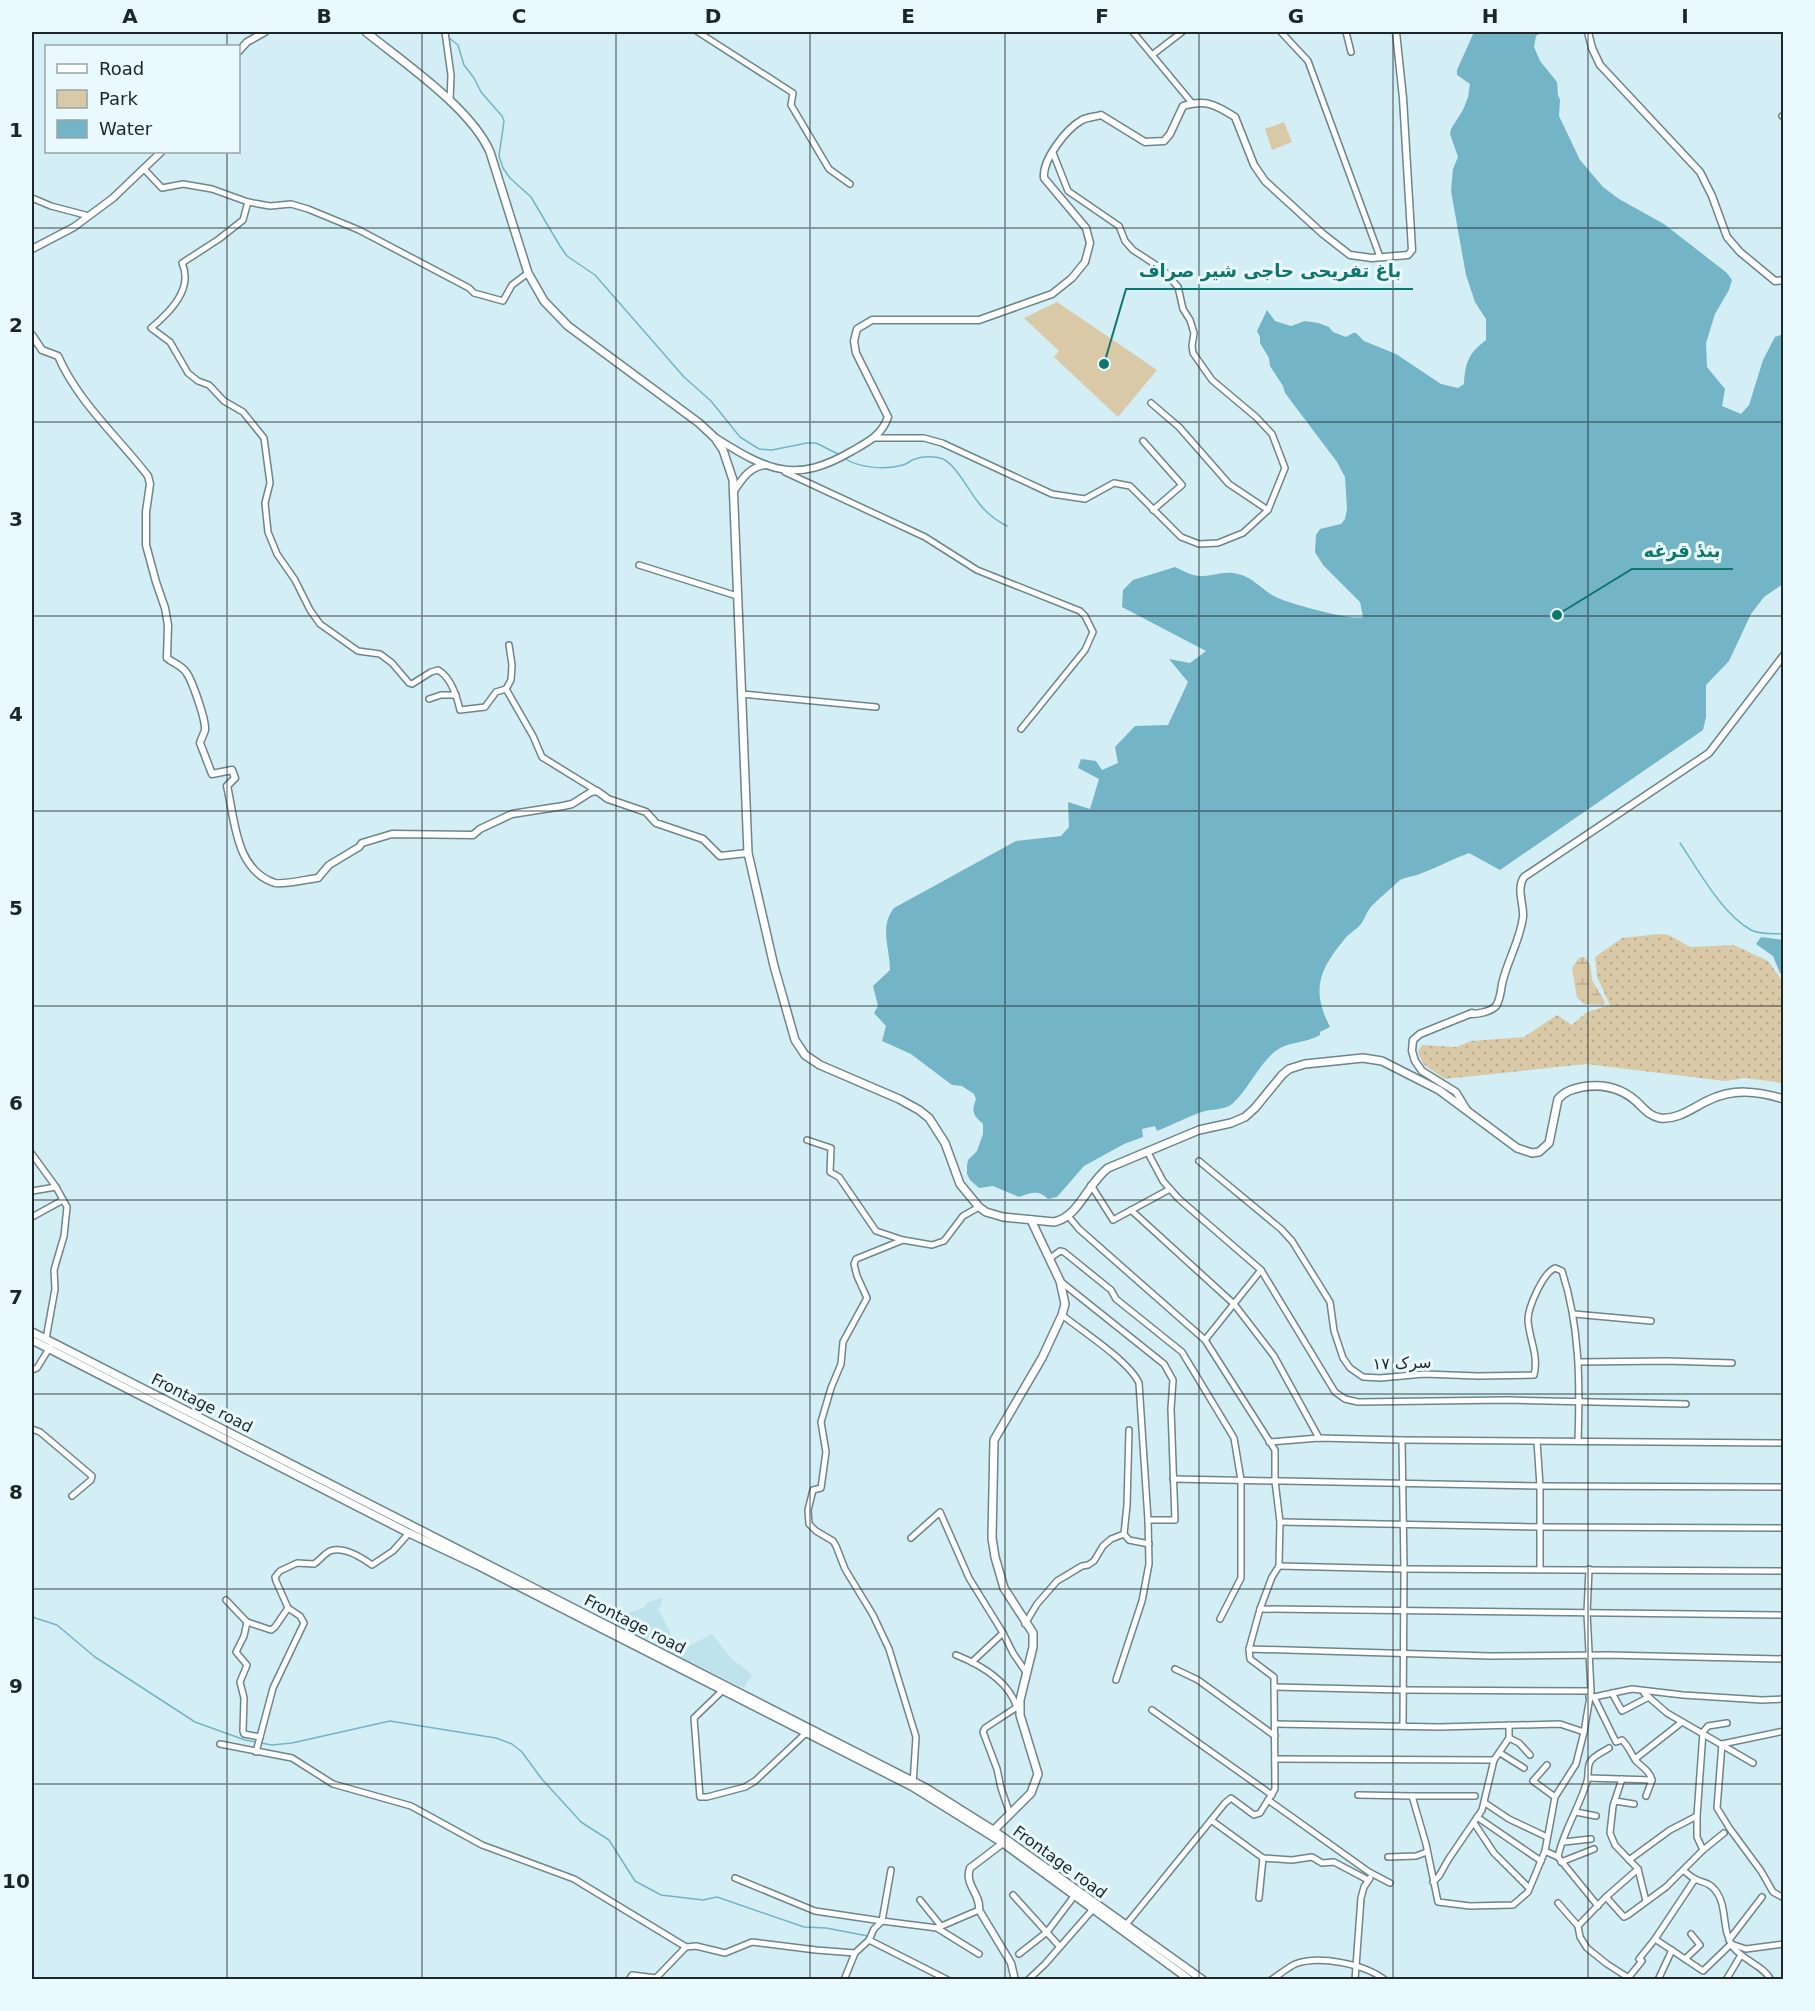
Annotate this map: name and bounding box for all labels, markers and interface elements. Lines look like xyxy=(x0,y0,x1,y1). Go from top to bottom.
text: A xyxy=(122,4,138,28)
text: B xyxy=(316,4,332,28)
text: C xyxy=(512,4,526,28)
text: D xyxy=(705,4,721,28)
text: E xyxy=(901,4,915,28)
text: F xyxy=(1095,4,1109,28)
text: G xyxy=(1288,4,1304,28)
text: H xyxy=(1482,4,1498,28)
text: I xyxy=(1681,4,1689,28)
legend xyxy=(45,45,240,153)
text: Road xyxy=(99,58,144,79)
text: Park xyxy=(99,88,138,109)
text: 1 xyxy=(9,118,23,142)
text: Water xyxy=(99,118,153,139)
callout: باغ تفریحی حاجی شیر صراف xyxy=(1126,253,1413,289)
text: باغ تفریحی حاجی شیر صراف xyxy=(1139,260,1401,282)
text: 2 xyxy=(9,313,23,337)
text: 3 xyxy=(9,507,23,531)
callout: بندٔ قرغه xyxy=(1632,533,1733,569)
text: بندٔ قرغه xyxy=(1644,540,1720,562)
text: 4 xyxy=(9,702,23,726)
text: 5 xyxy=(9,896,23,920)
text: 6 xyxy=(9,1091,23,1115)
text: 7 xyxy=(9,1285,23,1309)
street label: سرک ۱۷ xyxy=(1372,1352,1432,1375)
street label: Frontage road xyxy=(148,1369,256,1437)
text: 8 xyxy=(9,1480,23,1504)
street label: Frontage road xyxy=(581,1590,689,1658)
text: 9 xyxy=(9,1674,23,1698)
street label: Frontage road xyxy=(1009,1822,1111,1902)
text: 10 xyxy=(2,1869,30,1893)

